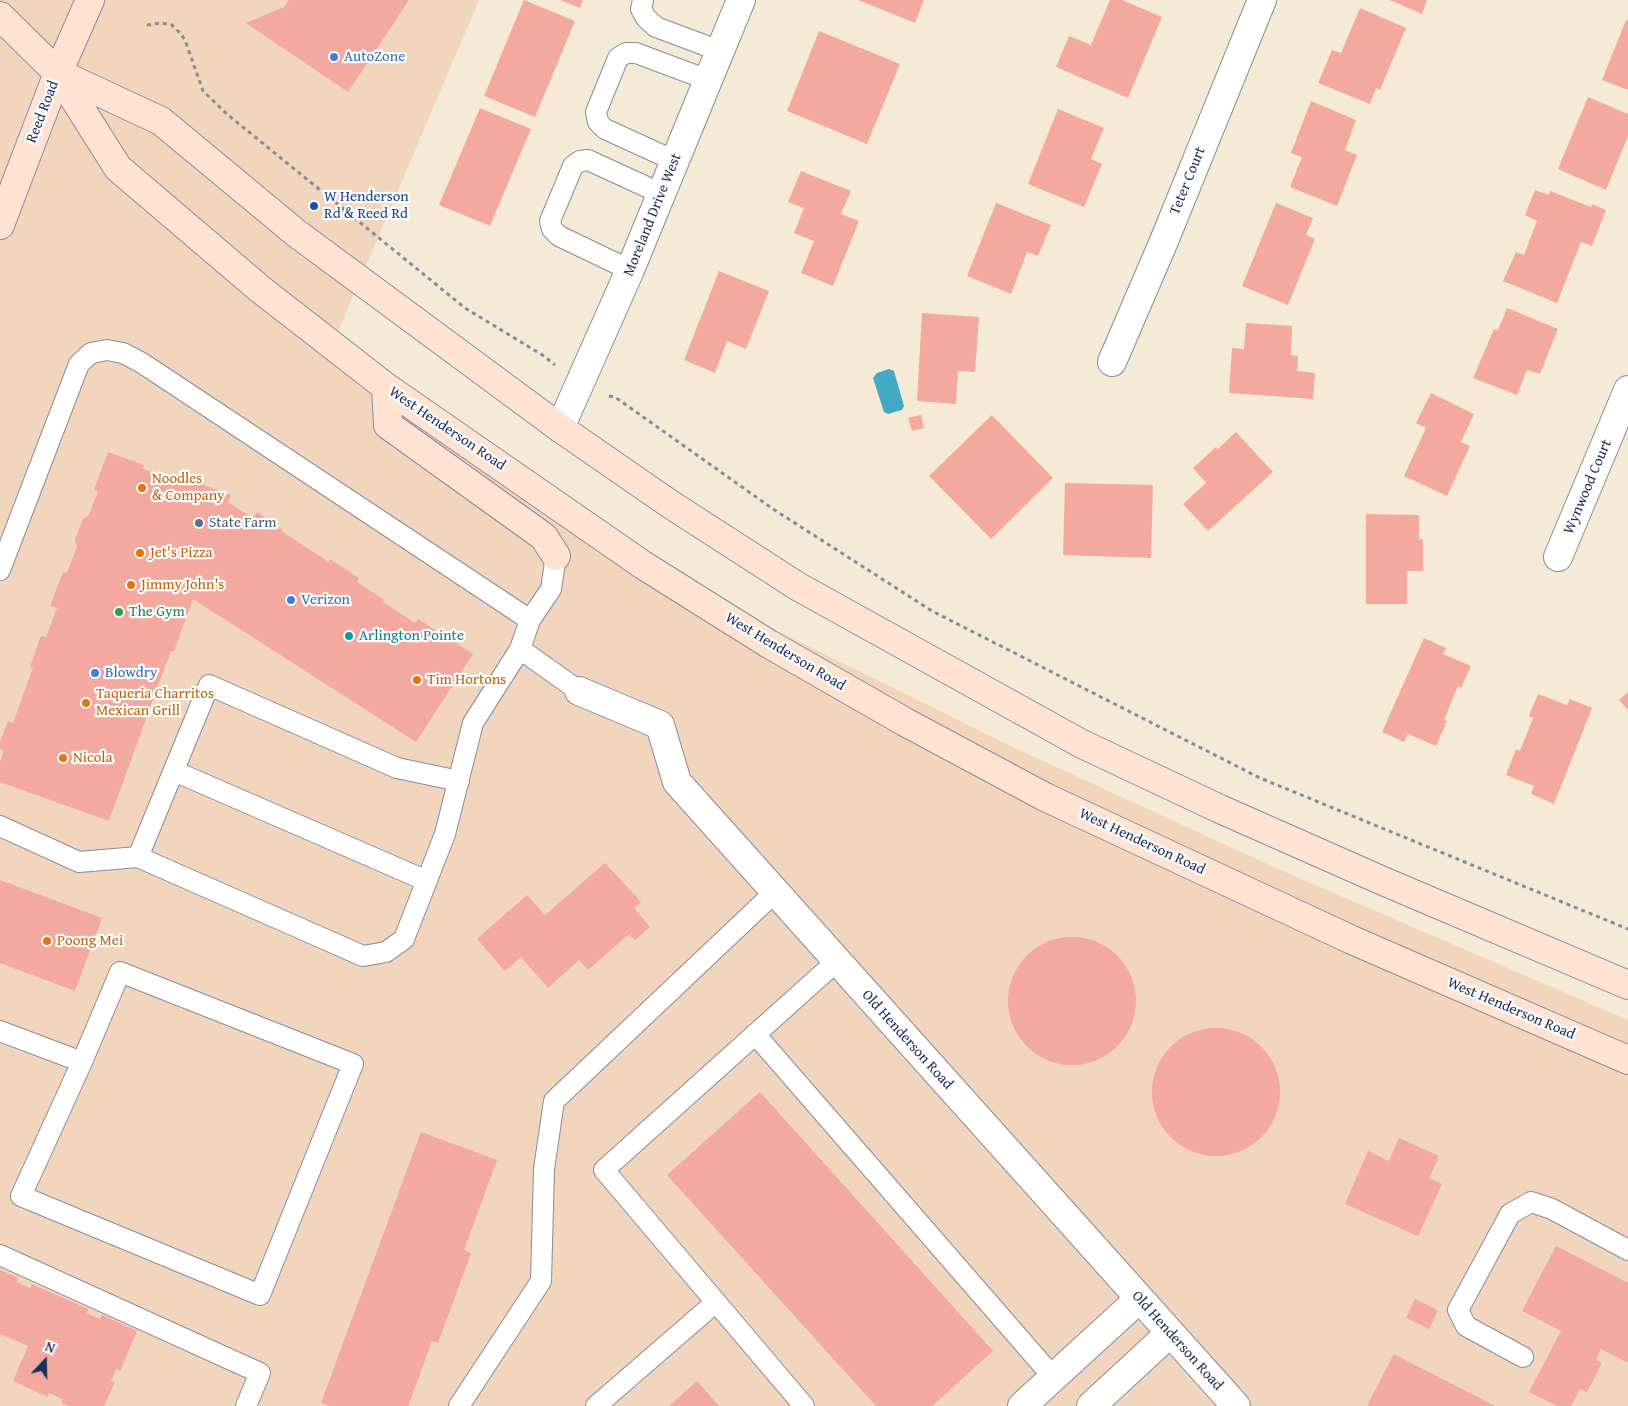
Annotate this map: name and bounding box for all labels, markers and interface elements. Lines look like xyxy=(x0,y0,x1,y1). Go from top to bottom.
place label: AutoZone xyxy=(344,48,405,66)
marker: AutoZone xyxy=(328,51,340,63)
street label: Reed Road xyxy=(23,78,63,146)
street label: Teter Court xyxy=(1166,144,1210,218)
street label: Moreland Drive West xyxy=(620,151,686,279)
place label: W Henderson Rd & Reed Rd xyxy=(324,188,409,223)
marker: W Henderson Rd & Reed Rd xyxy=(308,200,320,212)
street label: West Henderson Road xyxy=(385,383,509,475)
street label: Wynwood Court xyxy=(1560,437,1616,537)
place label: Noodles & Company xyxy=(152,470,225,505)
marker: Noodles & Company xyxy=(136,482,148,494)
place label: State Farm xyxy=(209,514,277,532)
marker: State Farm xyxy=(193,517,205,529)
place label: Jet's Pizza xyxy=(150,544,213,562)
marker: Jet's Pizza xyxy=(134,547,146,559)
place label: Jimmy John's xyxy=(141,576,224,594)
marker: Jimmy John's xyxy=(125,579,137,591)
place label: Verizon xyxy=(301,591,350,609)
marker: Verizon xyxy=(285,594,297,606)
place label: The Gym xyxy=(129,603,185,621)
marker: The Gym xyxy=(113,606,125,618)
street label: West Henderson Road xyxy=(722,609,848,695)
place label: Arlington Pointe xyxy=(359,627,464,645)
marker: Arlington Pointe xyxy=(343,630,355,642)
place label: Blowdry xyxy=(105,664,157,682)
marker: Blowdry xyxy=(89,667,101,679)
place label: Tim Hortons xyxy=(427,671,506,689)
marker: Tim Hortons xyxy=(411,674,423,686)
place label: Taqueria Charritos Mexican Grill xyxy=(96,685,214,720)
marker: Taqueria Charritos Mexican Grill xyxy=(80,697,92,709)
place label: Nicola xyxy=(73,749,113,767)
marker: Nicola xyxy=(57,752,69,764)
street label: West Henderson Road xyxy=(1076,805,1208,879)
place label: Poong Mei xyxy=(57,932,123,950)
marker: Poong Mei xyxy=(41,935,53,947)
street label: West Henderson Road xyxy=(1444,974,1578,1044)
street label: Old Henderson Road xyxy=(857,986,957,1094)
street label: Old Henderson Road xyxy=(1127,1287,1227,1395)
north arrow xyxy=(20,1336,70,1386)
text: N xyxy=(42,1336,58,1358)

